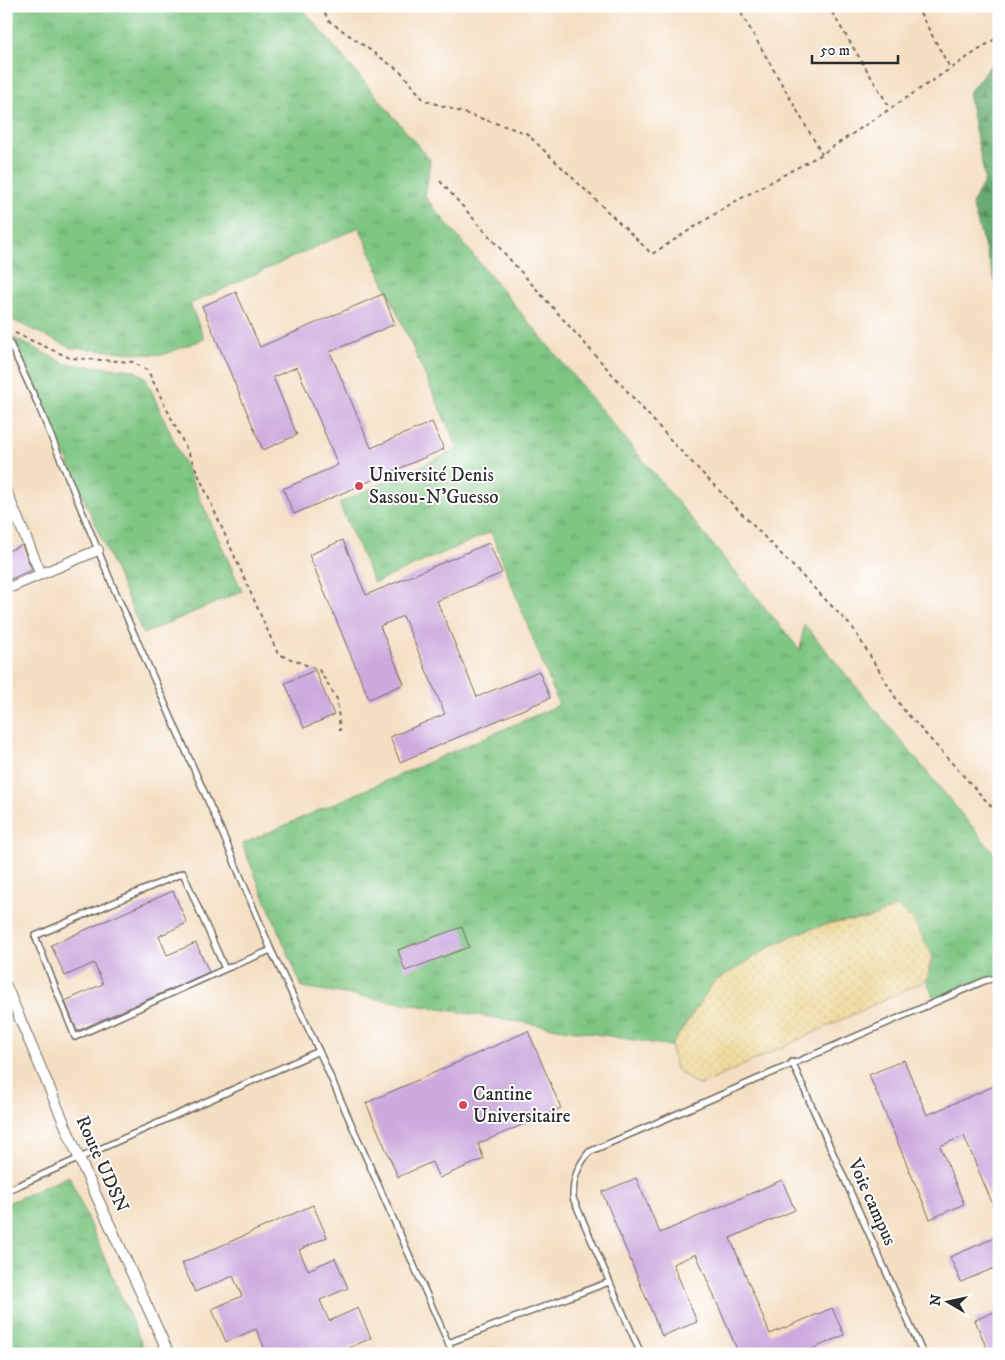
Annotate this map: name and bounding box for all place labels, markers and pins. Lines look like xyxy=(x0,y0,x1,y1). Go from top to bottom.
place label: Université Denis Sassou-N'Guesso xyxy=(369,464,499,509)
marker: Université Denis Sassou-N'Guesso xyxy=(353,480,365,492)
place label: Cantine Universitaire xyxy=(473,1083,571,1128)
marker: Cantine Universitaire xyxy=(457,1099,469,1111)

